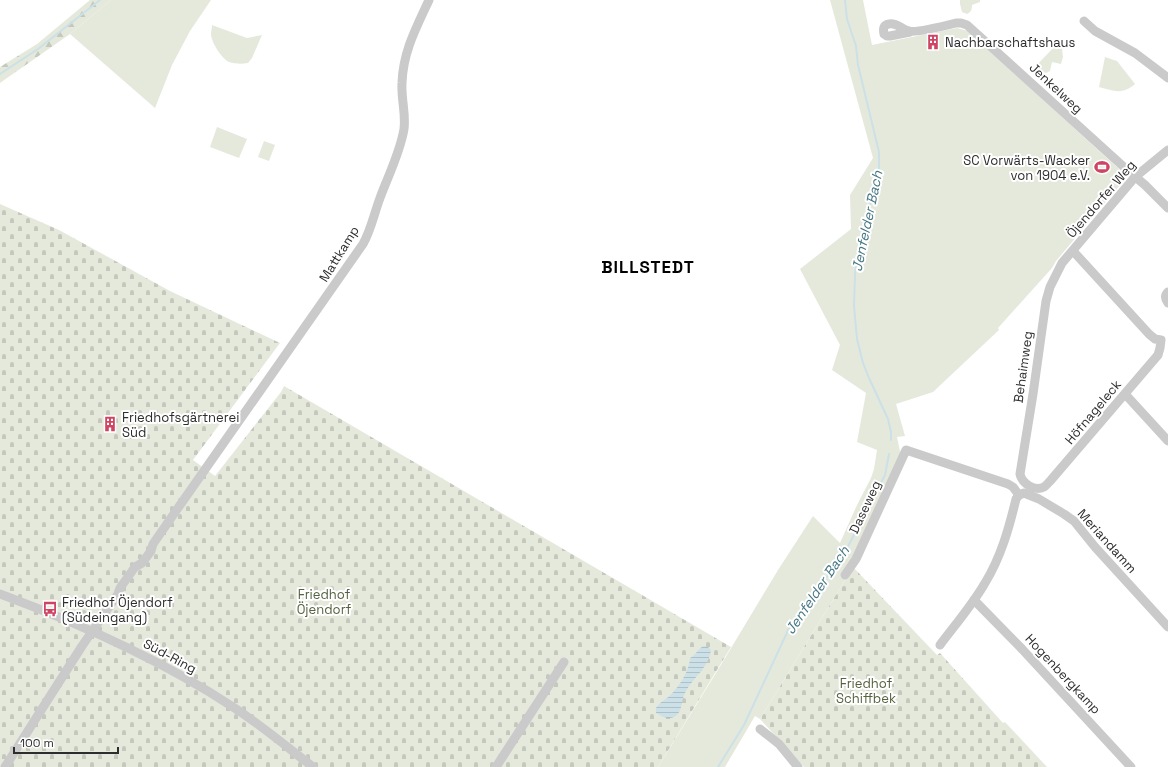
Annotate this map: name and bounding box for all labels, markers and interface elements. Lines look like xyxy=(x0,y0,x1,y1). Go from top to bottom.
building icon: Nachbarschaftshaus xyxy=(924,33,942,51)
place label: Nachbarschaftshaus xyxy=(945,34,1076,51)
street label: Jenkelweg xyxy=(1026,59,1086,117)
place label: SC Vorwärts-Wacker von 1904 e.V. xyxy=(963,152,1090,184)
street label: Öjendorfer Weg xyxy=(1063,157,1139,241)
sports icon: SC Vorwärts-Wacker von 1904 e.V. xyxy=(1093,158,1111,176)
water label: Jenfelder Bach xyxy=(848,169,887,273)
street label: Mattkamp xyxy=(315,223,363,285)
district label: BILLSTEDT xyxy=(601,256,695,278)
street label: Behaimweg xyxy=(1010,330,1036,404)
street label: Höfnageleck xyxy=(1061,376,1125,448)
place label: Friedhofsgärtnerei Süd xyxy=(122,409,239,441)
building icon: Friedhofsgärtnerei Süd xyxy=(101,415,119,433)
street label: Daseweg xyxy=(845,478,885,536)
street label: Meriandamm xyxy=(1074,505,1140,577)
water label: Jenfelder Bach xyxy=(781,542,853,638)
park label: Friedhof Öjendorf xyxy=(297,586,352,618)
place label: Friedhof Öjendorf (Südeingang) xyxy=(62,594,173,626)
bus stop icon: Friedhof Öjendorf (Südeingang) xyxy=(41,600,59,618)
street label: Hogenbergkamp xyxy=(1021,630,1105,718)
street label: Süd-Ring xyxy=(140,635,200,677)
park label: Friedhof Schiffbek xyxy=(836,675,896,707)
scale bar xyxy=(14,729,118,755)
text: 100 m xyxy=(20,735,54,751)

